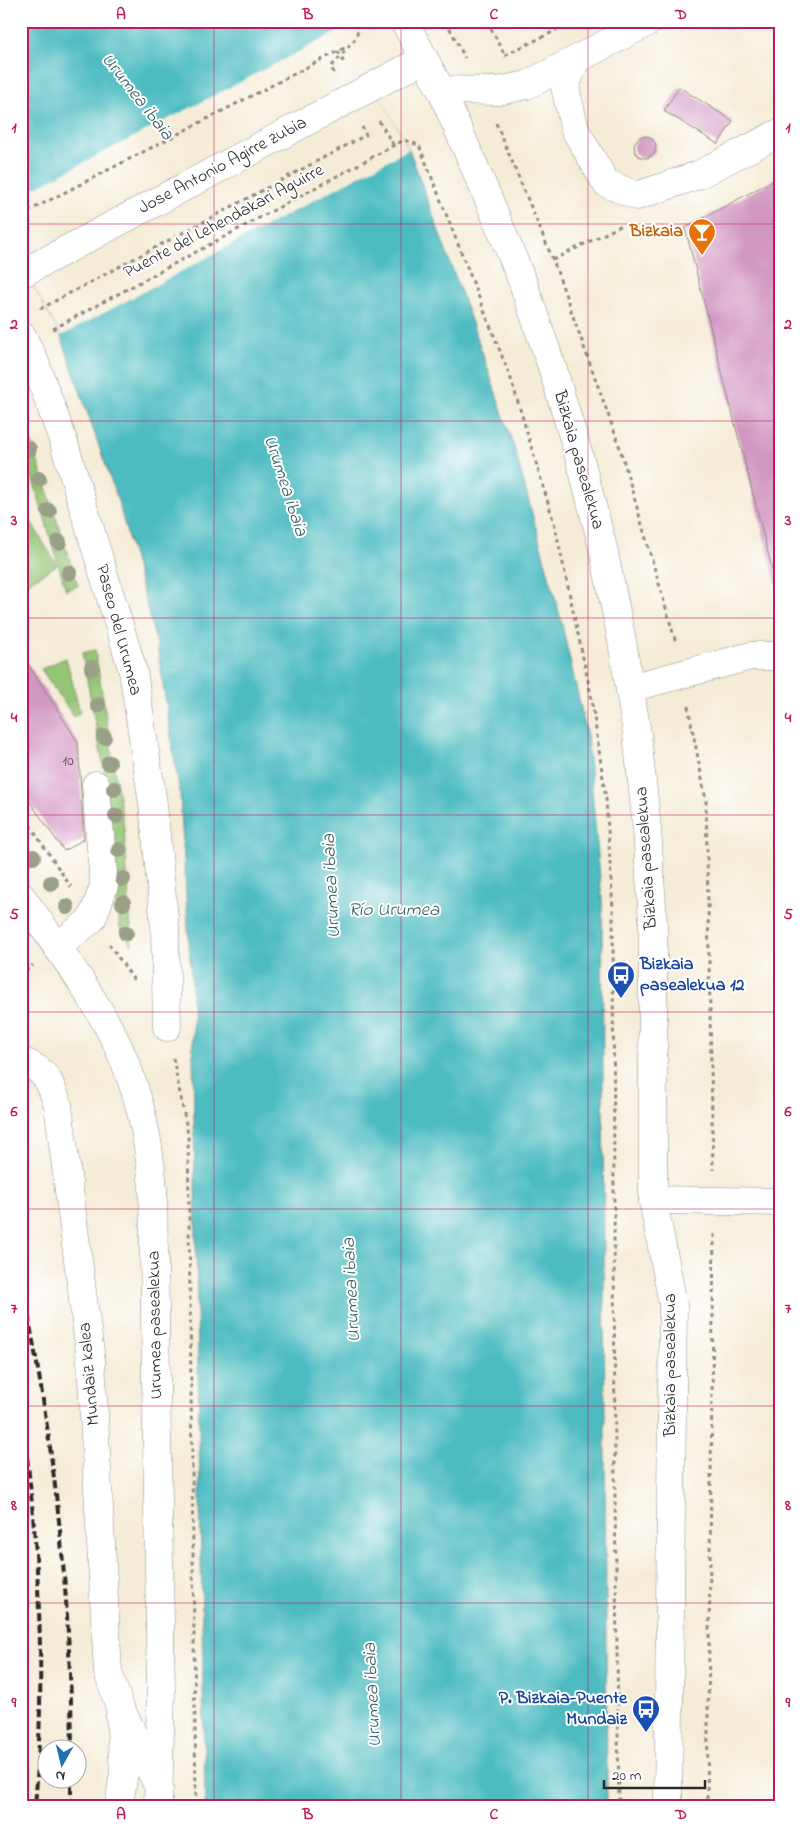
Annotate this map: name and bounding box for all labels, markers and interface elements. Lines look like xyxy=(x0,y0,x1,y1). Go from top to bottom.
text: A xyxy=(116,3,126,27)
text: B xyxy=(302,3,314,27)
text: C xyxy=(490,3,499,27)
text: D xyxy=(674,3,687,27)
water label: Urumea ibaia xyxy=(94,48,180,147)
street label: Jose Antonio Agirre zubia xyxy=(134,110,312,222)
text: 1 xyxy=(11,116,17,140)
text: 1 xyxy=(785,116,791,140)
street label: Puente del Lehendakari Aguirre xyxy=(119,158,330,287)
bar icon: Bizkaia xyxy=(687,217,717,256)
place label: Bizkaia xyxy=(629,219,683,245)
text: 2 xyxy=(9,313,18,337)
text: 2 xyxy=(783,313,792,337)
street label: Bizkaia pasealekua xyxy=(545,387,610,532)
water label: Urumea ibaia xyxy=(256,432,314,541)
text: 3 xyxy=(10,509,18,533)
text: 3 xyxy=(784,509,792,533)
street label: Paseo del Urumea xyxy=(88,562,148,698)
text: 4 xyxy=(10,706,18,730)
text: 4 xyxy=(784,706,792,730)
house number: 10 xyxy=(62,750,74,772)
street label: Bizkaia pasealekua xyxy=(629,786,665,931)
water label: Urumea ibaia xyxy=(316,832,348,939)
water label: Río Urumea xyxy=(349,897,440,924)
text: 5 xyxy=(9,903,19,927)
text: 5 xyxy=(783,903,793,927)
place label: Bizkaia pasealekua 12 xyxy=(639,952,745,999)
bus stop icon: Bizkaia pasealekua 12 xyxy=(606,960,636,999)
text: 6 xyxy=(9,1100,18,1124)
text: 6 xyxy=(783,1100,792,1124)
water label: Urumea ibaia xyxy=(336,1236,368,1343)
street label: Urumea pasealekua xyxy=(142,1250,170,1400)
street label: Bizkaia pasealekua xyxy=(658,1293,684,1438)
text: 7 xyxy=(11,1297,18,1321)
text: 7 xyxy=(785,1297,792,1321)
street label: Mundaiz kalea xyxy=(73,1321,107,1427)
text: 8 xyxy=(10,1494,17,1518)
text: 8 xyxy=(784,1494,791,1518)
water label: Urumea ibaia xyxy=(357,1641,389,1748)
place label: P. Bizkaia-Puente Mundaiz xyxy=(499,1686,628,1733)
text: 9 xyxy=(11,1691,17,1715)
text: 9 xyxy=(785,1691,791,1715)
bus stop icon: P. Bizkaia-Puente Mundaiz xyxy=(631,1694,661,1733)
north arrow xyxy=(38,1740,88,1790)
scale bar xyxy=(604,1757,706,1789)
text: N xyxy=(54,1764,67,1786)
text: 20 m xyxy=(612,1765,642,1787)
text: A xyxy=(116,1803,126,1827)
text: B xyxy=(302,1803,314,1827)
text: C xyxy=(490,1803,499,1827)
text: D xyxy=(674,1803,687,1827)

